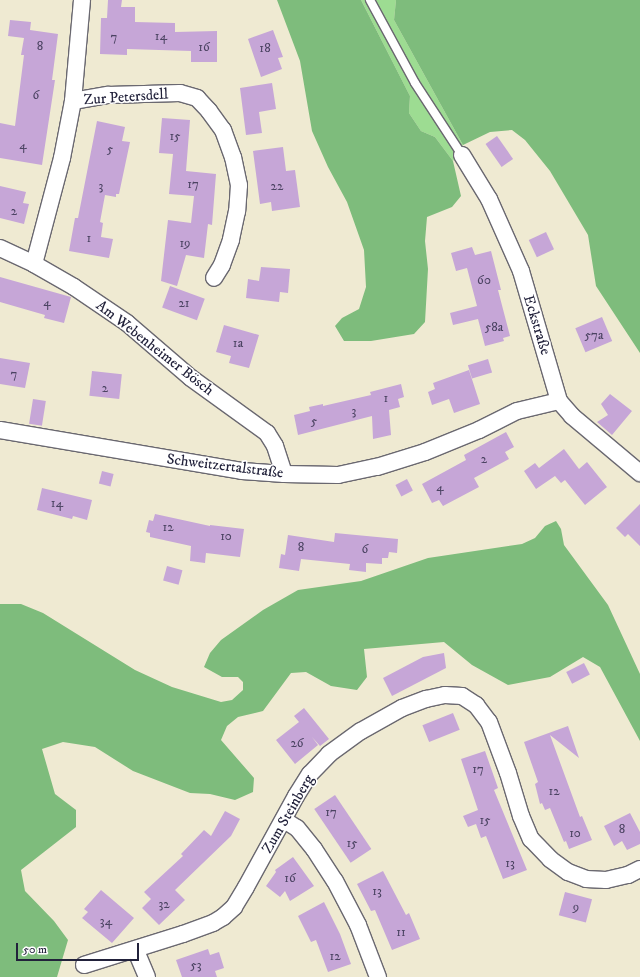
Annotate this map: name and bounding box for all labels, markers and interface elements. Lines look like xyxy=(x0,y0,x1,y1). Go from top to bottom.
house number: 14 xyxy=(155,28,167,44)
house number: 7 xyxy=(111,29,117,45)
house number: 8 xyxy=(37,38,43,54)
house number: 16 xyxy=(198,39,210,55)
house number: 18 xyxy=(259,40,271,56)
street label: Zur Petersdell xyxy=(83,85,169,109)
house number: 6 xyxy=(33,87,39,103)
house number: 15 xyxy=(169,128,181,144)
house number: 4 xyxy=(19,137,27,153)
house number: 5 xyxy=(107,141,113,157)
house number: 17 xyxy=(187,176,199,192)
house number: 3 xyxy=(99,178,103,194)
house number: 22 xyxy=(271,178,283,194)
house number: 2 xyxy=(11,203,17,219)
house number: 1 xyxy=(87,230,91,246)
house number: 19 xyxy=(179,235,191,251)
house number: 60 xyxy=(477,272,491,288)
street label: Eckstraße xyxy=(519,293,555,357)
house number: 4 xyxy=(43,294,51,310)
house number: 21 xyxy=(178,295,190,311)
street label: Am Webenheimer Bösch xyxy=(92,296,218,400)
house number: 58a xyxy=(485,319,503,335)
house number: 57a xyxy=(585,327,603,343)
house number: 1a xyxy=(233,335,243,351)
house number: 7 xyxy=(11,366,17,382)
house number: 2 xyxy=(102,380,108,396)
house number: 1 xyxy=(384,390,388,406)
house number: 3 xyxy=(352,403,356,419)
house number: 5 xyxy=(311,413,317,429)
street label: Schweitzertalstraße xyxy=(166,450,284,482)
house number: 2 xyxy=(481,451,487,467)
house number: 4 xyxy=(436,479,444,495)
house number: 14 xyxy=(51,495,63,511)
house number: 12 xyxy=(162,519,174,535)
house number: 10 xyxy=(220,528,232,544)
house number: 8 xyxy=(298,539,304,555)
house number: 6 xyxy=(362,541,368,557)
house number: 26 xyxy=(290,735,304,751)
house number: 17 xyxy=(472,761,484,777)
street label: Zum Steinberg xyxy=(258,771,318,857)
house number: 12 xyxy=(548,783,560,799)
house number: 17 xyxy=(325,804,337,820)
house number: 15 xyxy=(479,812,491,828)
house number: 8 xyxy=(619,821,625,837)
house number: 10 xyxy=(569,825,581,841)
house number: 15 xyxy=(346,835,358,851)
house number: 13 xyxy=(505,855,515,871)
house number: 16 xyxy=(284,870,296,886)
house number: 13 xyxy=(372,883,382,899)
house number: 32 xyxy=(158,896,170,912)
house number: 9 xyxy=(573,899,579,915)
house number: 34 xyxy=(100,913,112,929)
house number: 11 xyxy=(396,924,406,940)
scale bar xyxy=(18,935,141,961)
text: 50 m xyxy=(23,942,47,957)
house number: 12 xyxy=(329,948,341,964)
house number: 53 xyxy=(190,957,202,973)

